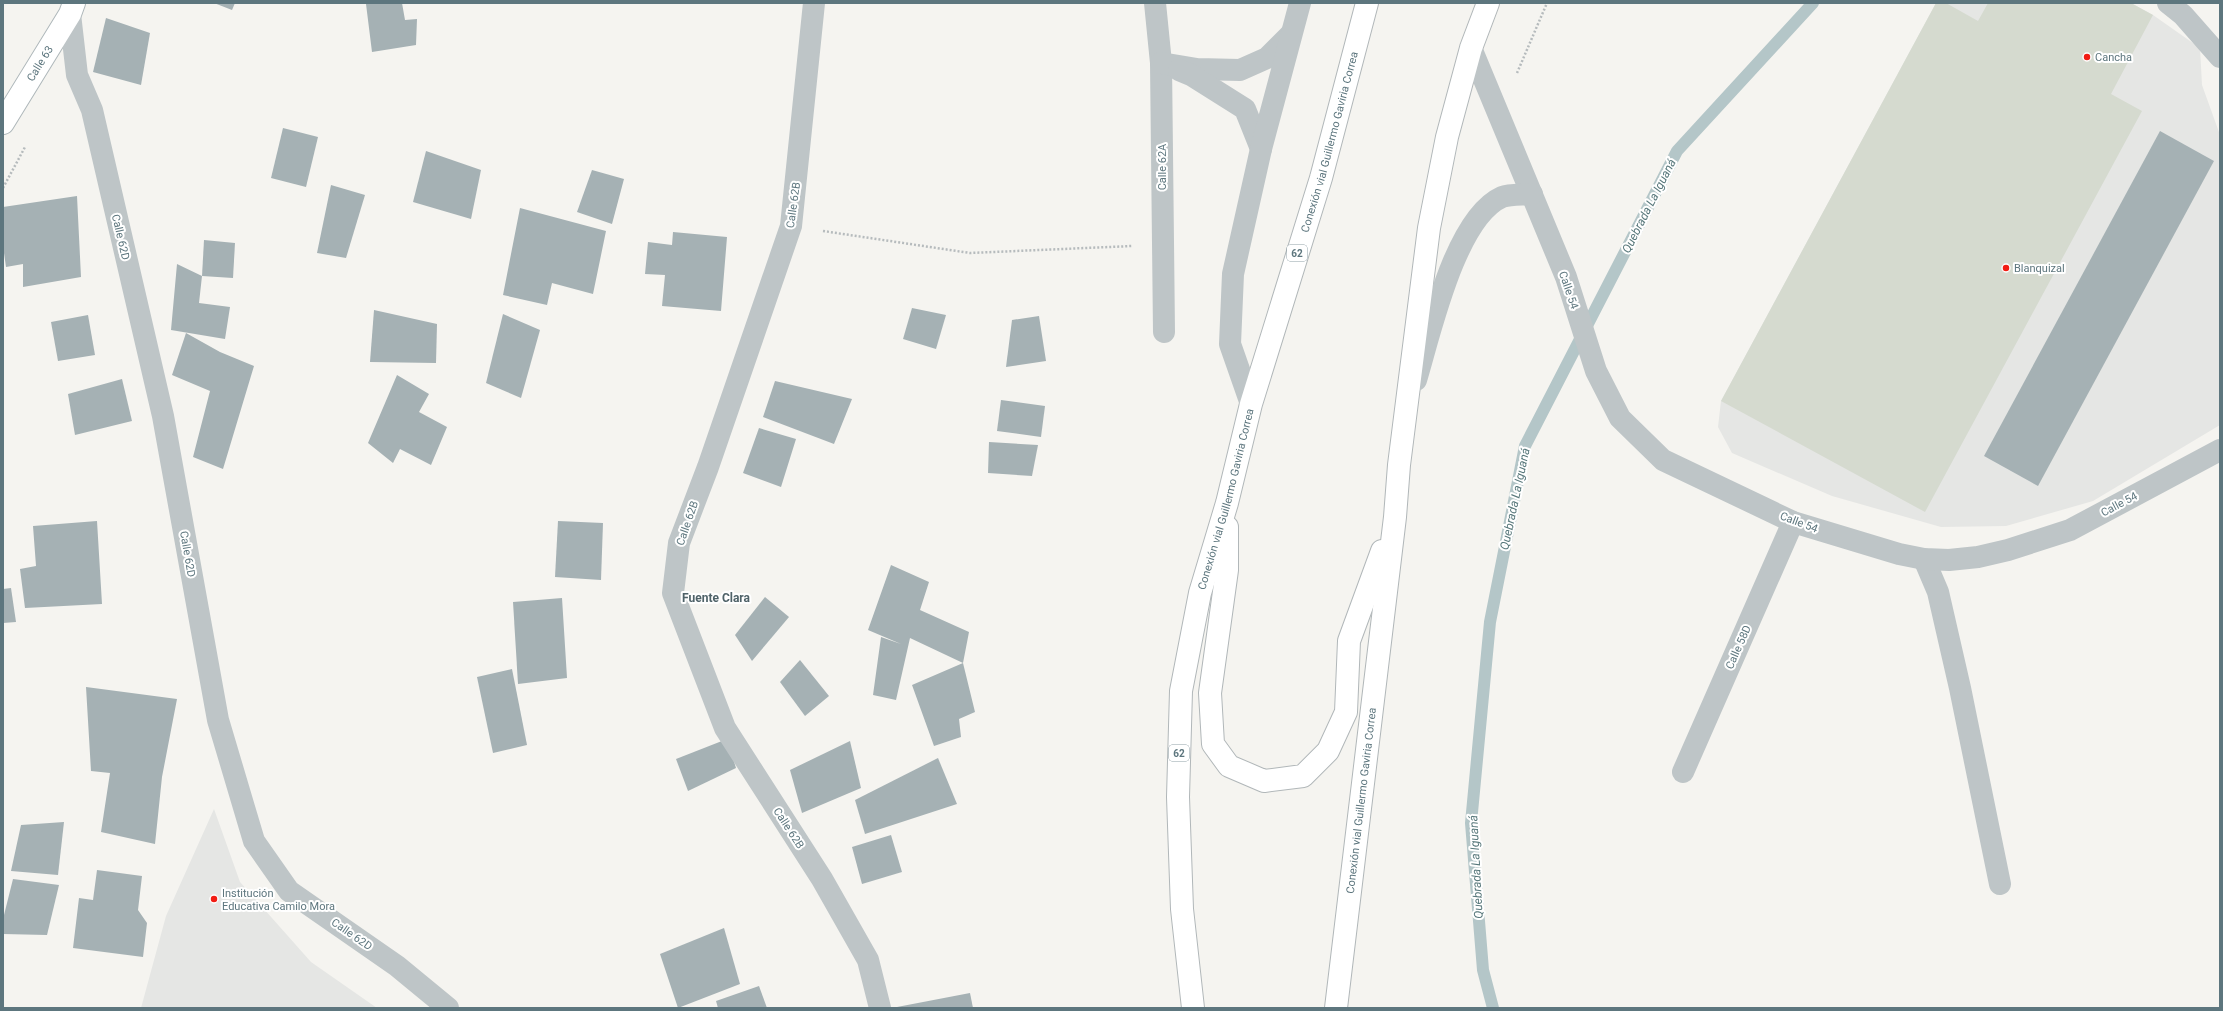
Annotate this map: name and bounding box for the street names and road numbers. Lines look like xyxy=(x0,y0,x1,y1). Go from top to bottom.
street label: Calle 63 xyxy=(24,43,56,84)
street label: Conexión vial Guillermo Gaviria Correa xyxy=(1299,50,1361,234)
street label: Calle 62A xyxy=(1156,143,1169,190)
street label: Calle 62B xyxy=(784,181,803,229)
street label: Calle 62D xyxy=(109,213,132,261)
road number: 62 xyxy=(1287,245,1307,261)
street label: Calle 54 xyxy=(1556,269,1581,311)
street label: Conexión vial Guillermo Gaviria Correa xyxy=(1195,407,1257,591)
street label: Calle 54 xyxy=(2099,489,2140,519)
street label: Calle 62B xyxy=(674,499,701,547)
street label: Calle 54 xyxy=(1778,509,1820,536)
street label: Calle 62D xyxy=(177,530,198,578)
street label: Calle 58D xyxy=(1723,623,1754,671)
street label: Conexión vial Guillermo Gaviria Correa xyxy=(1344,707,1379,894)
road number: 62 xyxy=(1169,745,1189,761)
street label: Calle 62B xyxy=(771,805,807,851)
street label: Calle 62D xyxy=(329,916,375,953)

